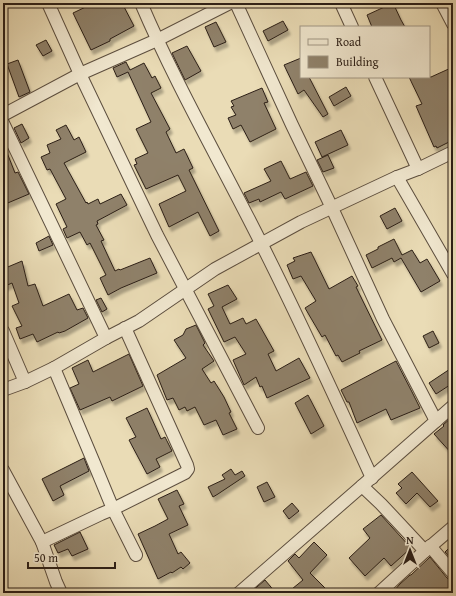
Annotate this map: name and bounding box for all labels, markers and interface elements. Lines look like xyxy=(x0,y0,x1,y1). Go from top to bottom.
legend xyxy=(300,26,430,78)
text: Road xyxy=(336,33,362,50)
text: Building xyxy=(336,53,379,70)
north arrow xyxy=(390,530,430,570)
text: N xyxy=(406,532,414,548)
scale bar xyxy=(28,544,115,570)
text: 50 m xyxy=(34,549,58,566)

